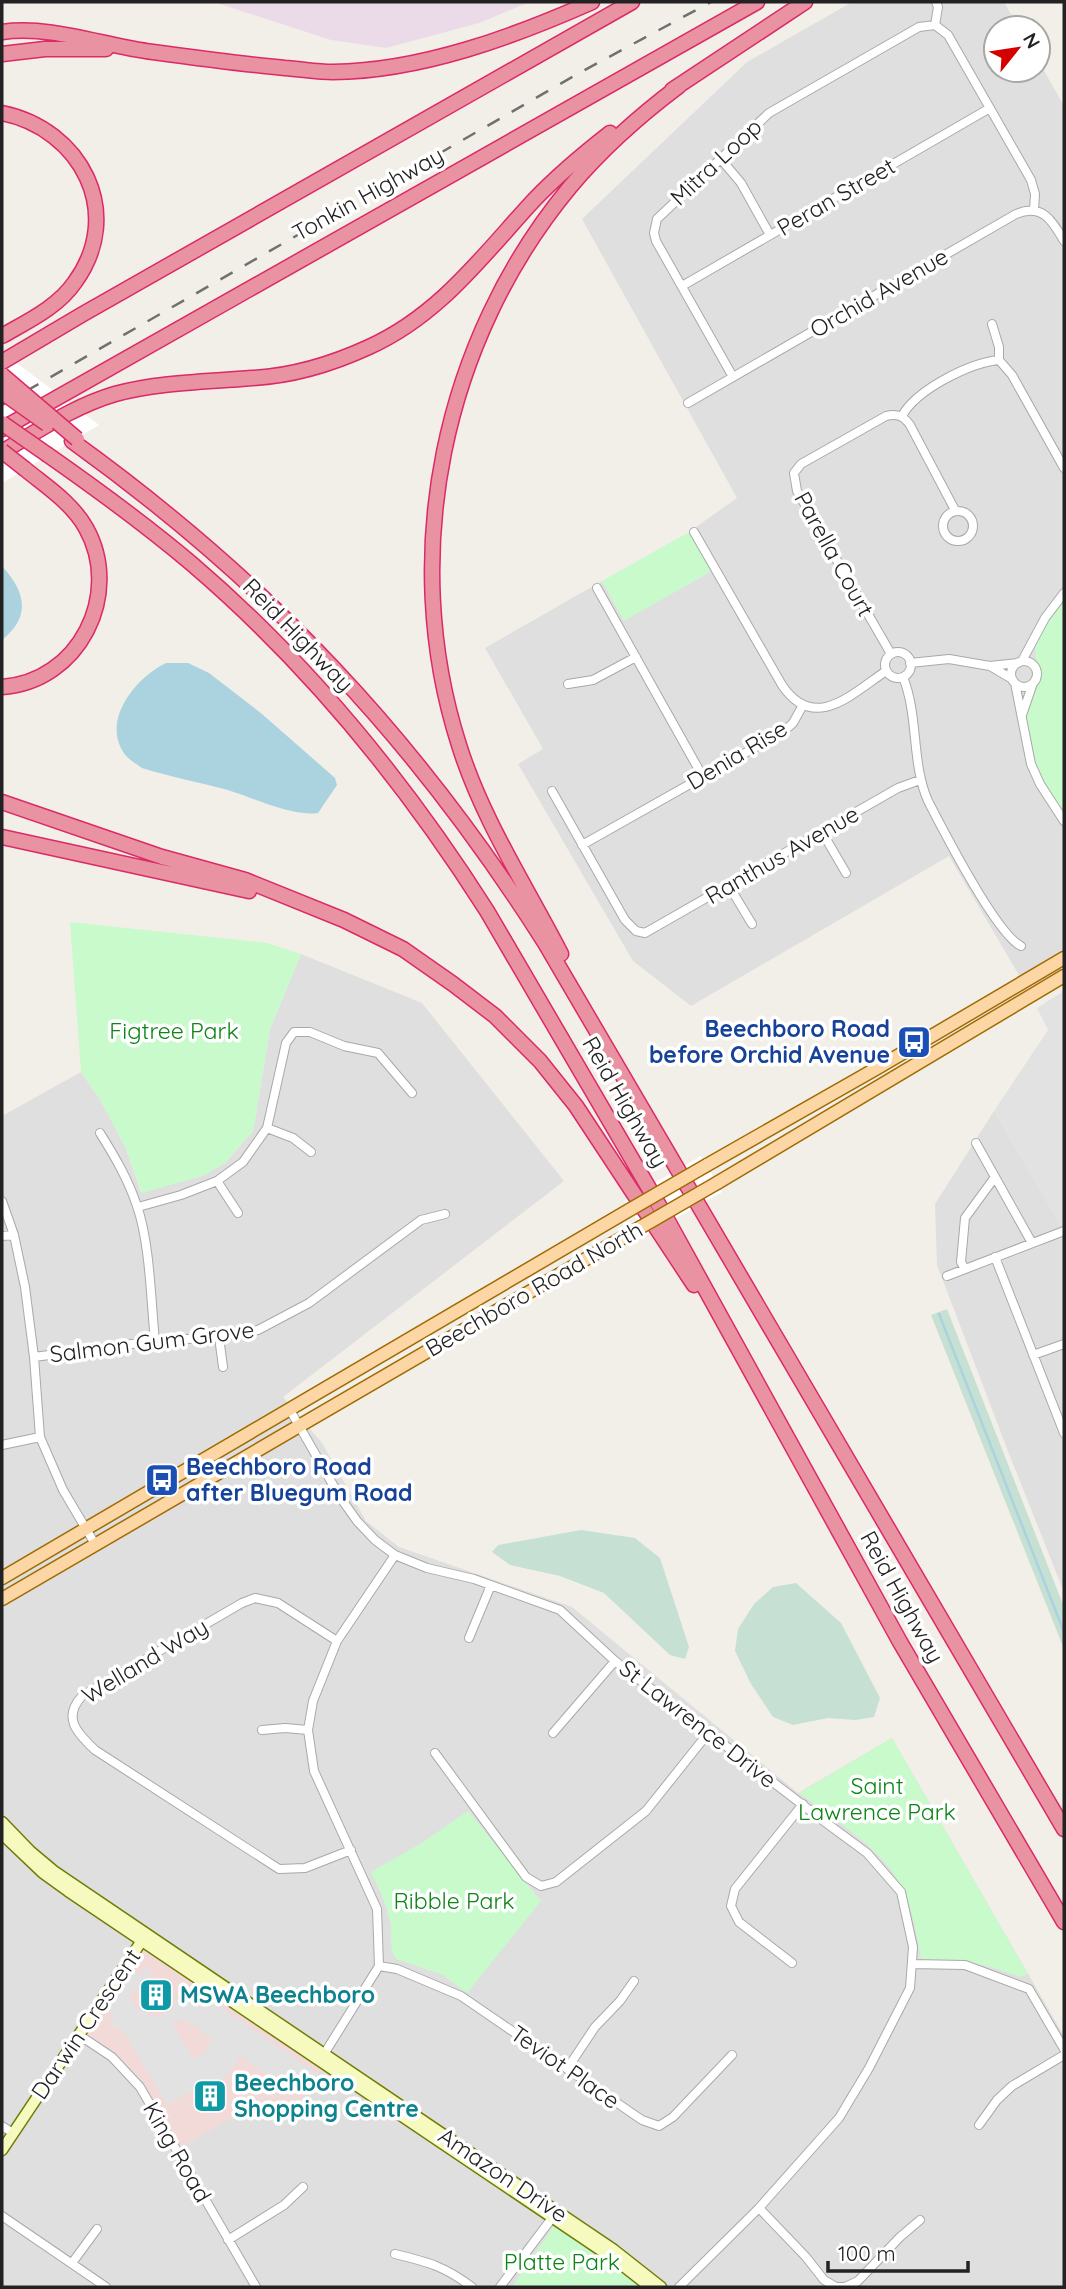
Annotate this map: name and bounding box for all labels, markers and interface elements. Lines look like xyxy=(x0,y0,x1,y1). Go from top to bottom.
north arrow xyxy=(982,14,1052,84)
text: N xyxy=(1018,28,1046,53)
street label: Mitra Loop xyxy=(664,112,767,211)
street label: Tonkin Highway xyxy=(287,140,448,247)
street label: Peran Street xyxy=(772,151,900,242)
street label: Orchid Avenue xyxy=(804,241,953,344)
street label: Parella Court xyxy=(788,486,881,621)
street label: Reid Highway xyxy=(237,572,360,697)
street label: Denia Rise xyxy=(681,713,792,796)
street label: Ranthus Avenue xyxy=(700,799,864,910)
place label: Beechboro Road before Orchid Avenue xyxy=(649,1014,890,1069)
park label: Figtree Park xyxy=(109,1016,239,1045)
bus stop icon: Beechboro Road before Orchid Avenue xyxy=(895,1023,933,1061)
street label: Reid Highway xyxy=(576,1031,675,1173)
street label: Beechboro Road North xyxy=(420,1215,648,1363)
street label: Salmon Gum Grove xyxy=(48,1315,256,1368)
place label: Beechboro Road after Bluegum Road xyxy=(186,1452,412,1507)
bus stop icon: Beechboro Road after Bluegum Road xyxy=(143,1461,181,1499)
street label: Reid Highway xyxy=(854,1526,951,1668)
street label: Welland Way xyxy=(76,1612,213,1710)
street label: St Lawrence Drive xyxy=(614,1653,783,1794)
park label: Saint Lawrence Park xyxy=(798,1771,956,1826)
park label: Ribble Park xyxy=(393,1886,515,1915)
street label: Darwin Crescent xyxy=(25,1943,147,2105)
building icon: MSWA Beechboro xyxy=(137,1976,175,2014)
place label: MSWA Beechboro xyxy=(180,1980,375,2009)
street label: Teviot Place xyxy=(505,2018,626,2115)
place label: Beechboro Shopping Centre xyxy=(234,2068,419,2123)
building icon: Beechboro Shopping Centre xyxy=(191,2077,229,2115)
street label: King Road xyxy=(137,2096,218,2207)
street label: Amazon Drive xyxy=(433,2121,573,2228)
scale bar xyxy=(828,2230,968,2274)
text: 100 m xyxy=(838,2240,896,2266)
park label: Platte Park xyxy=(504,2247,620,2276)

